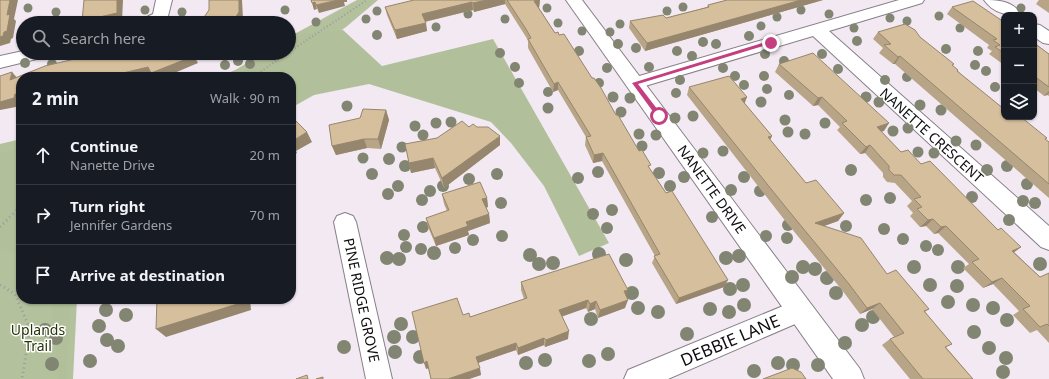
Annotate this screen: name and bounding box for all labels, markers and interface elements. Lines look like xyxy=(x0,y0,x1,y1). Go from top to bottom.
map controls xyxy=(1001,12,1037,120)
button: + xyxy=(1001,12,1037,48)
search box xyxy=(16,16,296,60)
icon: search xyxy=(30,27,52,49)
text: Search here xyxy=(62,28,145,48)
route end xyxy=(762,34,780,52)
button: − xyxy=(1001,48,1037,84)
street label: NANETTE CRESCENT xyxy=(876,83,988,187)
button: layers xyxy=(1001,84,1037,120)
text: 2 min xyxy=(32,87,79,110)
text: Walk · 90 m xyxy=(210,89,280,107)
route start xyxy=(650,107,668,125)
text: Continue xyxy=(70,136,138,156)
street label: NANETTE DRIVE xyxy=(673,141,751,237)
icon: ahead xyxy=(32,144,54,166)
text: 20 m xyxy=(250,146,280,164)
text: Nanette Drive xyxy=(70,156,155,174)
text: Turn right xyxy=(70,196,145,216)
icon: right xyxy=(32,204,54,226)
text: 70 m xyxy=(250,206,280,224)
text: Jennifer Gardens xyxy=(70,216,172,234)
street label: PINE RIDGE GROVE xyxy=(340,236,384,364)
icon: arrive xyxy=(32,264,54,286)
text: Arrive at destination xyxy=(70,265,225,285)
street label: DEBBIE LANE xyxy=(677,309,783,371)
park label: Uplands Trail xyxy=(11,320,65,355)

